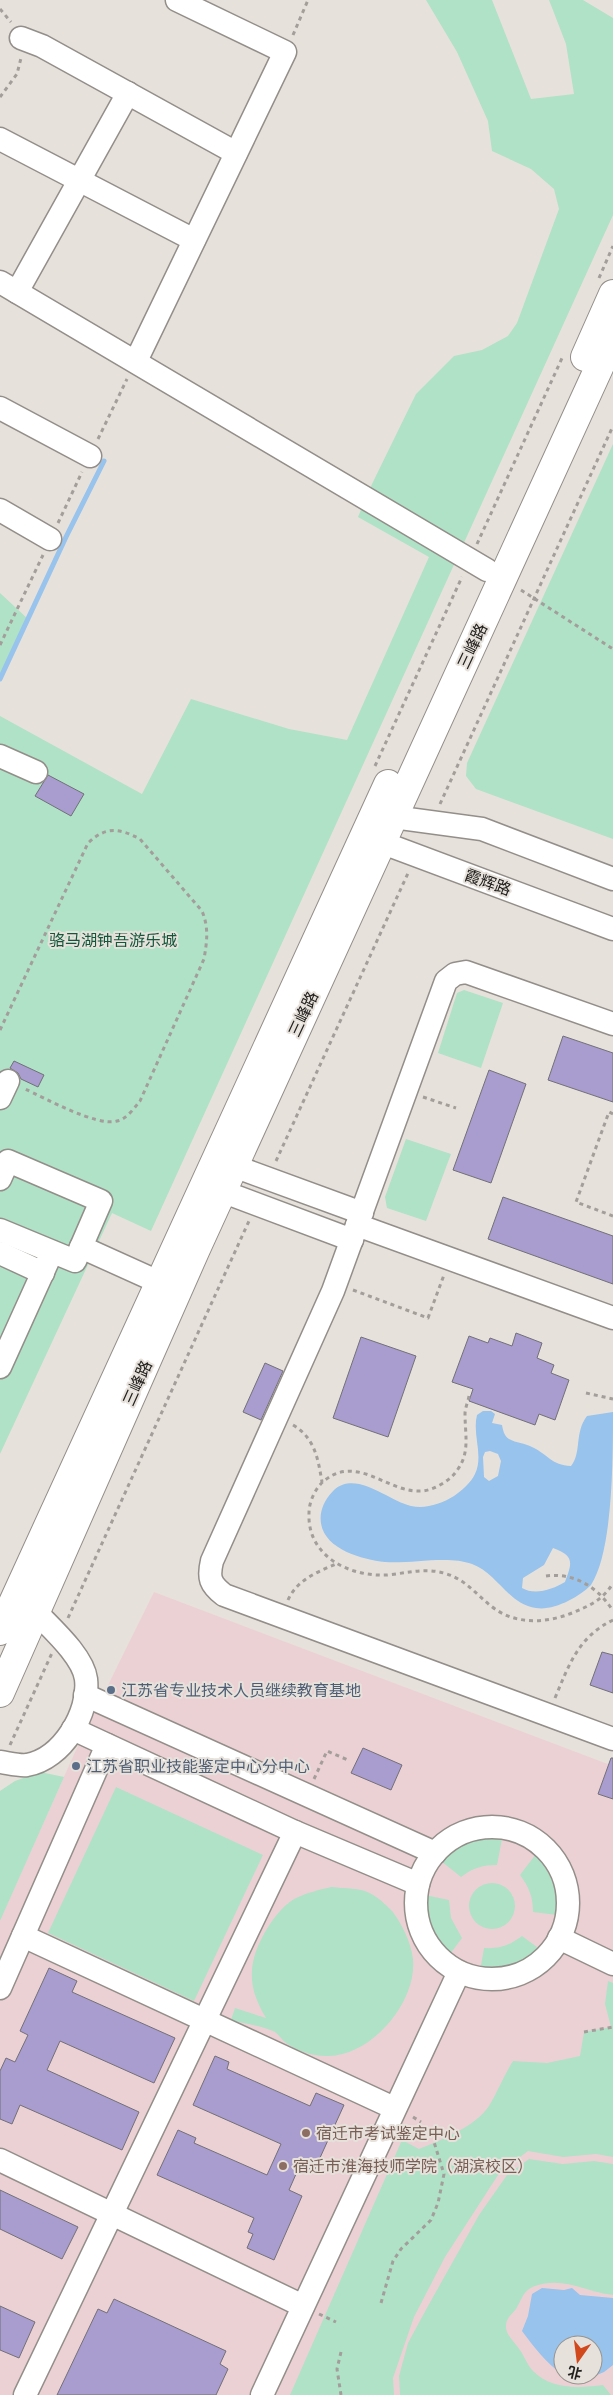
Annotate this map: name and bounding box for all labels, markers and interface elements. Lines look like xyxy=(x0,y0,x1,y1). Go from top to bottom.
street label: 三峰路 xyxy=(455,621,493,673)
street label: 霞辉路 xyxy=(461,866,513,901)
park label: 骆马湖钟吾游乐城 xyxy=(49,932,177,952)
street label: 三峰路 xyxy=(286,989,324,1041)
street label: 三峰路 xyxy=(120,1358,158,1410)
place label: 江苏省专业技术人员继续教育基地 xyxy=(121,1682,361,1702)
marker: 江苏省专业技术人员继续教育基地 xyxy=(105,1684,117,1696)
place label: 江苏省职业技能鉴定中心分中心 xyxy=(86,1758,310,1778)
marker: 江苏省职业技能鉴定中心分中心 xyxy=(70,1760,82,1772)
place label: 宿迁市考试鉴定中心 xyxy=(316,2125,460,2145)
marker: 宿迁市考试鉴定中心 xyxy=(300,2127,312,2139)
place label: 宿迁市淮海技师学院（湖滨校区） xyxy=(293,2158,533,2178)
marker: 宿迁市淮海技师学院（湖滨校区） xyxy=(277,2160,289,2172)
north arrow xyxy=(553,2335,603,2385)
text: 北 xyxy=(566,2361,584,2381)

